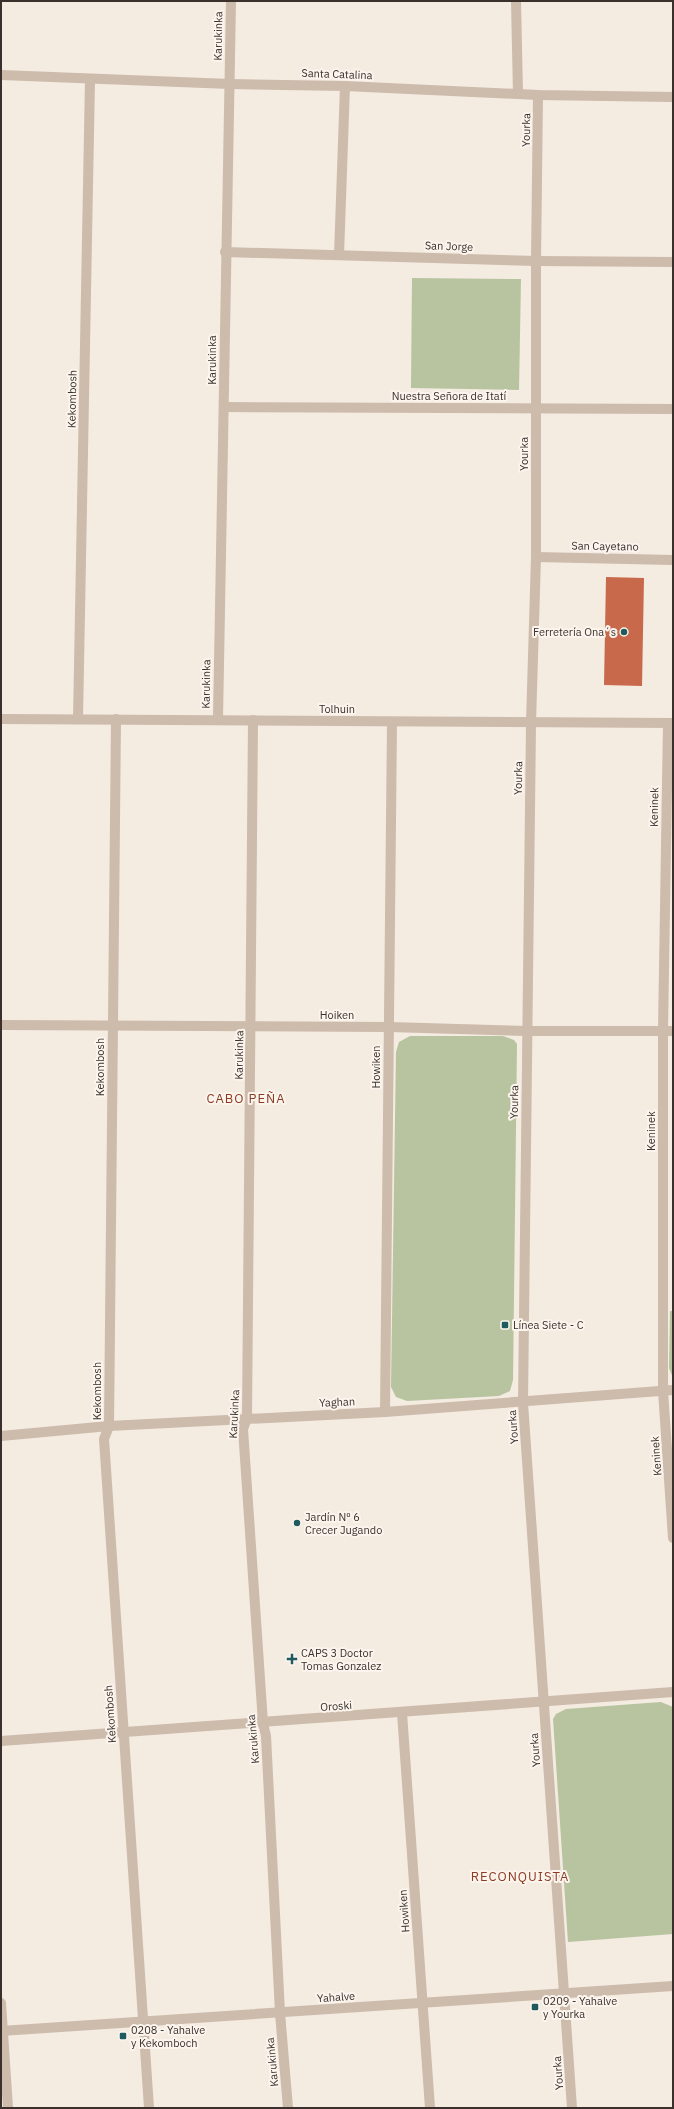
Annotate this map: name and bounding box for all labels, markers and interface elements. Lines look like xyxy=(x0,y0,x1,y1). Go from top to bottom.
street label: Karukinka xyxy=(211,11,225,61)
street label: Santa Catalina xyxy=(301,66,373,82)
street label: Yourka xyxy=(519,113,533,147)
street label: San Jorge xyxy=(425,238,473,254)
street label: Karukinka xyxy=(205,335,219,385)
street label: Kekombosh xyxy=(64,370,80,428)
street label: Nuestra Señora de Itatí xyxy=(392,389,507,403)
street label: Yourka xyxy=(517,437,531,471)
street label: San Cayetano xyxy=(571,538,639,554)
place label: Ferretería Ona´s xyxy=(533,625,616,639)
marker: Ferretería Ona´s xyxy=(619,627,629,637)
street label: Karukinka xyxy=(199,659,213,709)
street label: Tolhuin xyxy=(319,702,355,716)
street label: Yourka xyxy=(511,761,525,795)
street label: Keninek xyxy=(647,787,661,827)
street label: Hoiken xyxy=(320,1008,354,1022)
street label: Karukinka xyxy=(232,1030,246,1080)
street label: Kekombosh xyxy=(93,1038,107,1096)
street label: Howiken xyxy=(369,1046,383,1088)
street label: Yourka xyxy=(507,1085,521,1119)
district label: CABO PEÑA xyxy=(206,1090,286,1107)
street label: Keninek xyxy=(644,1111,658,1151)
place label: Línea Siete - C xyxy=(513,1318,584,1332)
marker: Línea Siete - C xyxy=(500,1320,510,1330)
street label: Kekombosh xyxy=(90,1362,104,1420)
street label: Karukinka xyxy=(226,1389,242,1439)
street label: Yaghan xyxy=(319,1394,355,1410)
street label: Yourka xyxy=(505,1409,521,1444)
street label: Keninek xyxy=(648,1435,664,1476)
place label: Jardín Nº 6 Crecer Jugando xyxy=(305,1510,382,1537)
marker: Jardín Nº 6 Crecer Jugando xyxy=(292,1518,302,1528)
place label: CAPS 3 Doctor Tomas Gonzalez xyxy=(301,1646,381,1673)
marker: CAPS 3 Doctor Tomas Gonzalez xyxy=(286,1653,298,1665)
street label: Kekombosh xyxy=(101,1684,119,1744)
street label: Oroski xyxy=(320,1698,352,1714)
street label: Karukinka xyxy=(244,1714,262,1764)
street label: Yourka xyxy=(527,1732,543,1767)
district label: RECONQUISTA xyxy=(471,1868,569,1885)
street label: Howiken xyxy=(396,1889,412,1933)
street label: Yahalve xyxy=(316,1989,356,2005)
place label: 0209 - Yahalve y Yourka xyxy=(543,1994,617,2021)
marker: 0209 - Yahalve y Yourka xyxy=(530,2002,540,2012)
place label: 0208 - Yahalve y Kekomboch xyxy=(131,2023,205,2050)
marker: 0208 - Yahalve y Kekomboch xyxy=(118,2031,128,2041)
street label: Karukinka xyxy=(263,2037,281,2087)
street label: Yourka xyxy=(550,2055,566,2090)

